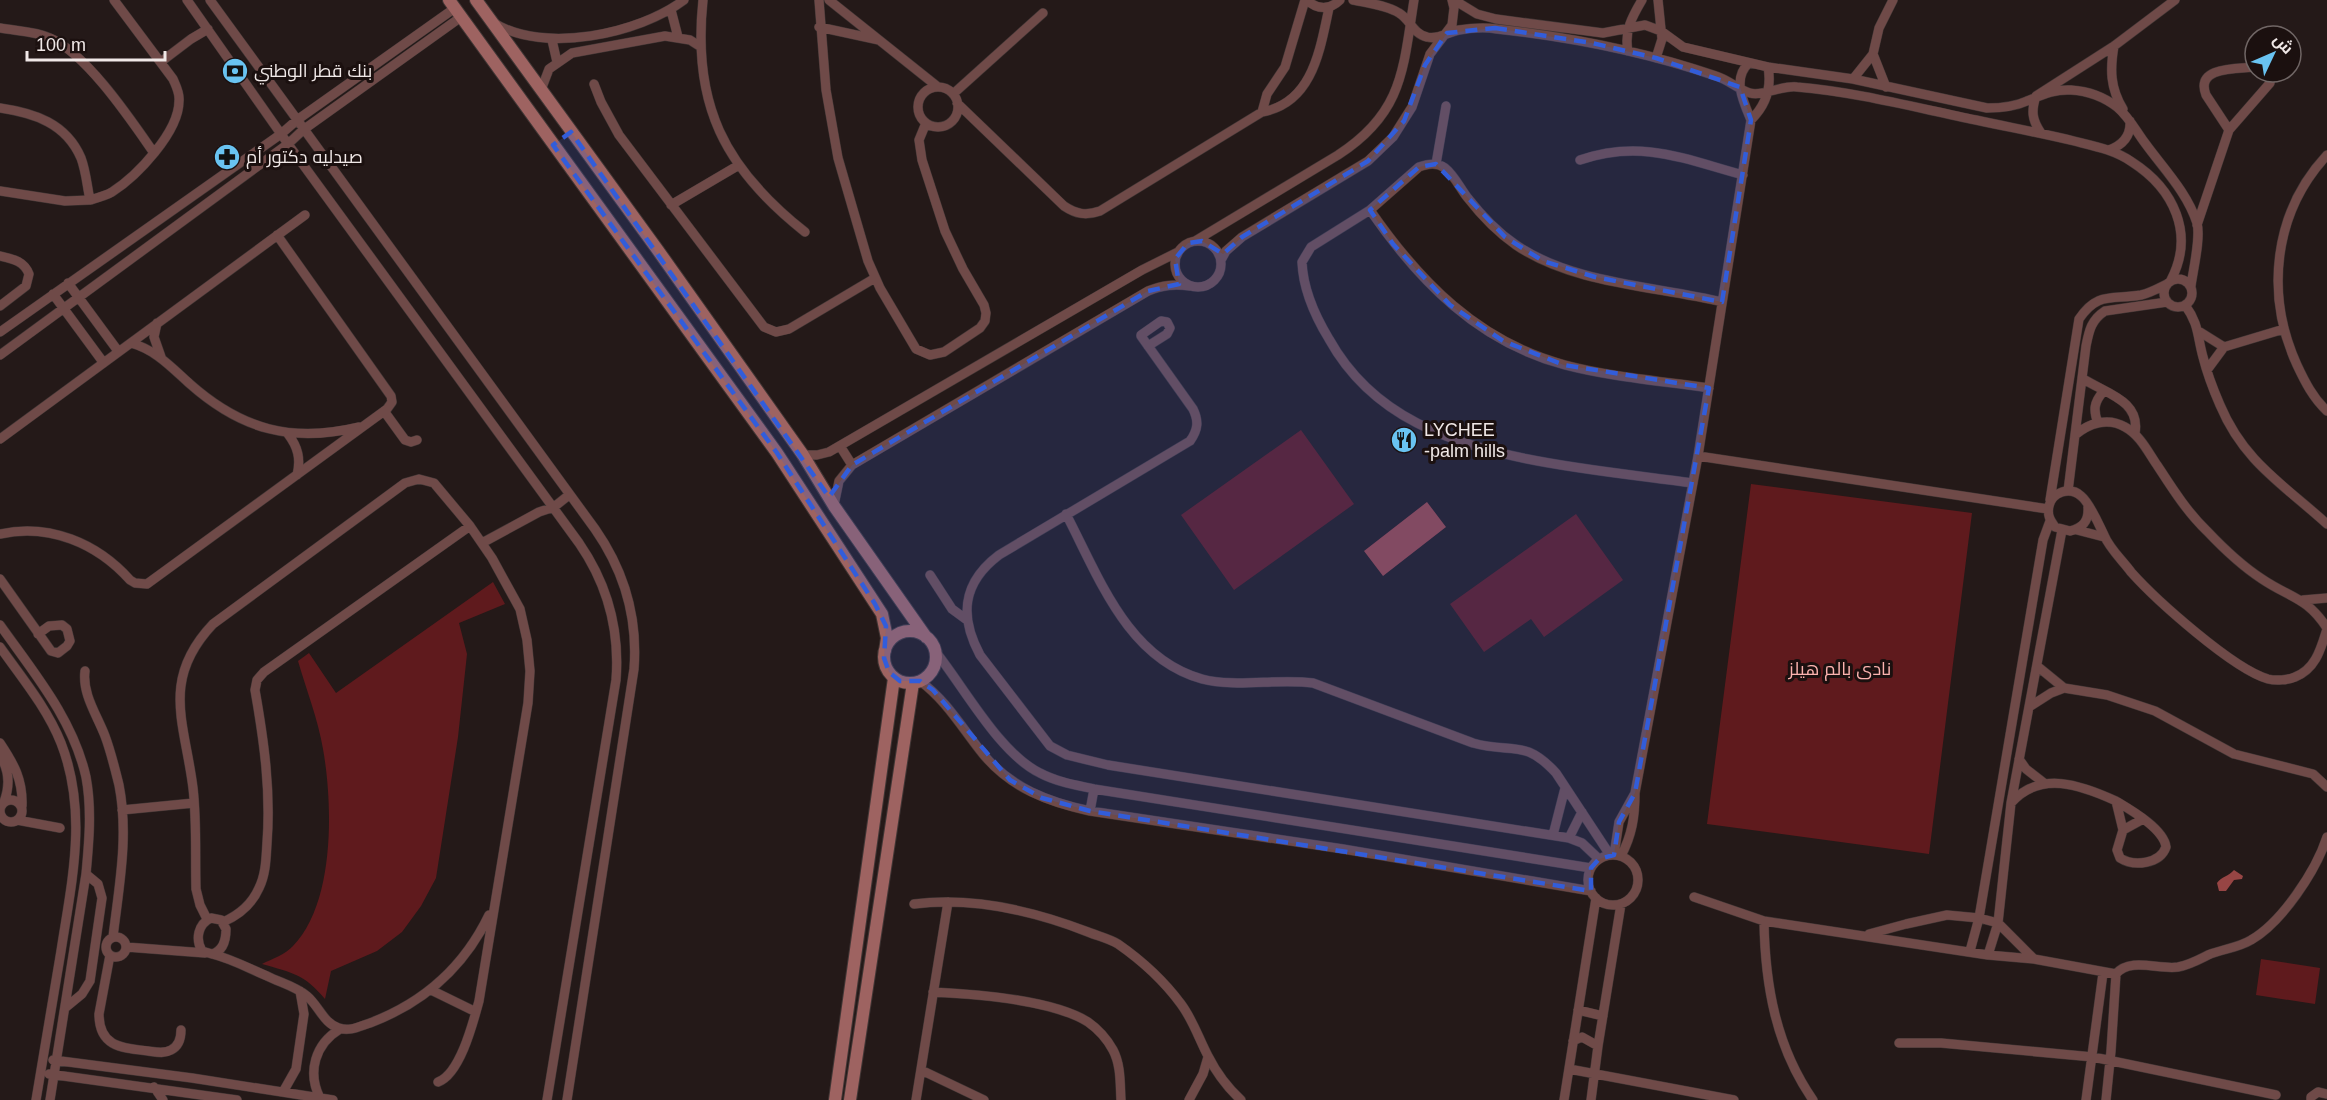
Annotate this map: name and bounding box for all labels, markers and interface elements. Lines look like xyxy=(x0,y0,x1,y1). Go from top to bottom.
scale bar xyxy=(27,24,165,62)
north arrow xyxy=(2243,24,2303,84)
text: ش xyxy=(2269,31,2297,58)
text: 100 m xyxy=(36,35,86,55)
bank icon: بنك قطر الوطني xyxy=(220,56,250,86)
place label: بنك قطر الوطني xyxy=(254,61,372,85)
pharmacy icon: صيدليه دكتور أم xyxy=(212,142,242,172)
place label: صيدليه دكتور أم xyxy=(246,146,363,169)
place label: LYCHEE -palm hills xyxy=(1424,420,1505,461)
restaurant icon: LYCHEE -palm hills xyxy=(1389,425,1419,455)
park label: نادى بالم هيلز xyxy=(1788,659,1891,681)

